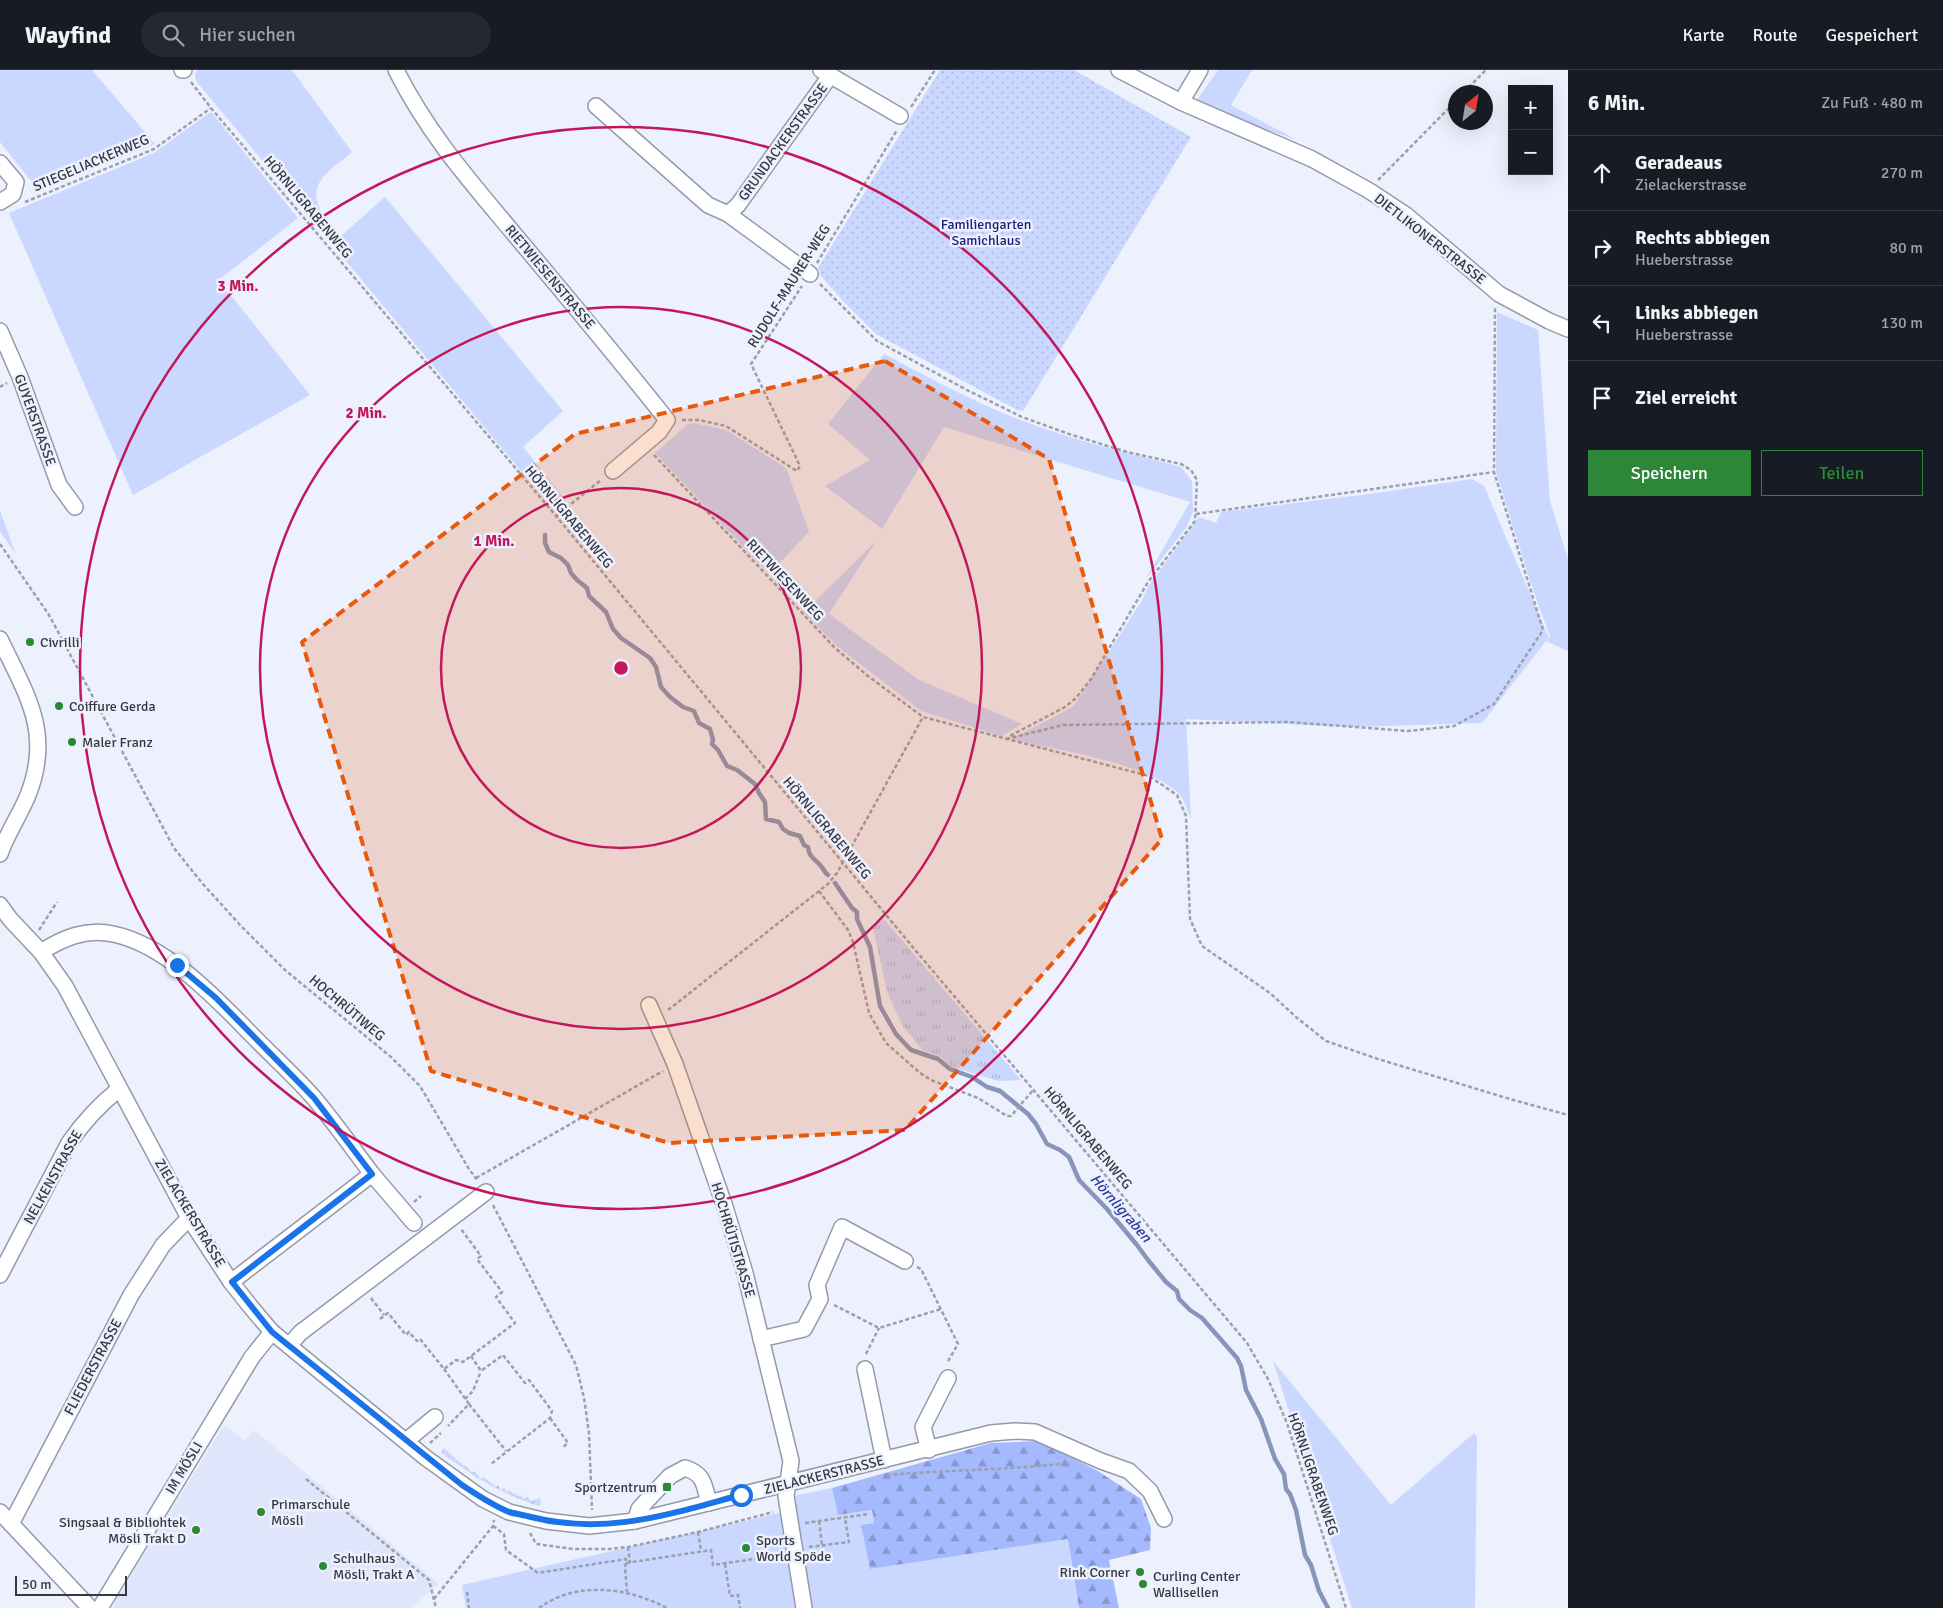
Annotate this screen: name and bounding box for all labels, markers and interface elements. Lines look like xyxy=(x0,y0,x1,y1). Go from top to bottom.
search box xyxy=(141,12,491,57)
text: Wayfind xyxy=(25,20,111,50)
icon: search xyxy=(159,21,187,49)
text: Hier suchen xyxy=(199,23,296,47)
text: Karte xyxy=(1683,24,1725,46)
text: Route xyxy=(1753,24,1798,46)
text: Gespeichert xyxy=(1826,24,1918,46)
street label: GRUNDACKERSTRASSE xyxy=(735,80,831,204)
north arrow xyxy=(1448,85,1493,130)
map controls xyxy=(1508,85,1553,175)
button: + xyxy=(1508,85,1553,130)
text: 6 Min. xyxy=(1588,90,1645,116)
text: Zu Fuß · 480 m xyxy=(1821,93,1923,113)
button: − xyxy=(1508,130,1553,175)
street label: STIEGELIACKERWEG xyxy=(30,131,152,195)
text: Geradeaus xyxy=(1635,151,1722,175)
street label: HÖRNLIGRABENWEG xyxy=(260,152,356,262)
icon: ahead xyxy=(1588,159,1616,187)
text: 270 m xyxy=(1881,163,1923,183)
text: Zielackerstrasse xyxy=(1635,175,1747,195)
street label: DIETLIKONERSTRASSE xyxy=(1371,190,1489,288)
park label: Familiengarten Samichlaus xyxy=(941,216,1031,249)
street label: RIETWIESENSTRASSE xyxy=(501,221,599,333)
street label: RUDOLF-MAURER-WEG xyxy=(744,221,834,351)
text: Rechts abbiegen xyxy=(1635,226,1770,250)
icon: right xyxy=(1588,234,1616,262)
text: 80 m xyxy=(1889,238,1923,258)
text: Hueberstrasse xyxy=(1635,250,1733,270)
text: 3 Min. xyxy=(218,277,258,295)
text: Links abbiegen xyxy=(1635,301,1758,325)
icon: left xyxy=(1588,309,1616,337)
text: 130 m xyxy=(1881,313,1923,333)
text: Hueberstrasse xyxy=(1635,325,1733,345)
street label: GUYERSTRASSE xyxy=(11,372,60,468)
icon: arrive xyxy=(1588,384,1616,412)
text: Ziel erreicht xyxy=(1635,386,1737,410)
text: 2 Min. xyxy=(346,404,386,422)
button: Speichern xyxy=(1588,450,1751,496)
button: Teilen xyxy=(1761,450,1923,496)
street label: HÖRNLIGRABENWEG xyxy=(521,462,617,572)
text: 1 Min. xyxy=(474,532,514,550)
street label: RIETWIESENWEG xyxy=(743,536,827,624)
place label: Civrilli xyxy=(40,634,79,651)
marker: Civrilli xyxy=(24,636,36,648)
centre of rings xyxy=(612,659,630,677)
place label: Coiffure Gerda xyxy=(69,698,156,715)
marker: Coiffure Gerda xyxy=(53,700,65,712)
place label: Maler Franz xyxy=(82,734,153,751)
marker: Maler Franz xyxy=(66,736,78,748)
street label: HÖRNLIGRABENWEG xyxy=(779,773,875,883)
route end xyxy=(166,954,189,977)
street label: HOCHRÜTIWEG xyxy=(306,971,388,1045)
street label: HÖRNLIGRABENWEG xyxy=(1040,1083,1136,1193)
street label: NELKENSTRASSE xyxy=(20,1127,86,1227)
street label: ZIELACKERSTRASSE xyxy=(151,1156,229,1270)
water label: Hörnligraben xyxy=(1086,1170,1156,1246)
street label: HOCHRÜTISTRASSE xyxy=(707,1180,759,1300)
street label: FLIEDERSTRASSE xyxy=(60,1316,126,1418)
street label: HÖRNLIGRABENWEG xyxy=(1284,1410,1342,1538)
street label: IM MÖSLI xyxy=(162,1439,206,1497)
street label: ZIELACKERSTRASSE xyxy=(762,1452,886,1498)
place label: Sportzentrum xyxy=(574,1479,657,1496)
marker: Sportzentrum xyxy=(661,1481,673,1493)
route start xyxy=(730,1484,753,1507)
place label: Primarschule Mösli xyxy=(271,1496,350,1529)
marker: Primarschule Mösli xyxy=(255,1506,267,1518)
place label: Singsaal & Bibliohtek Mösli Trakt D xyxy=(59,1514,186,1547)
marker: Singsaal & Bibliohtek Mösli Trakt D xyxy=(190,1524,202,1536)
place label: Sports World Spöde xyxy=(756,1532,831,1565)
marker: Sports World Spöde xyxy=(740,1542,752,1554)
place label: Schulhaus Mösli, Trakt A xyxy=(333,1550,415,1583)
marker: Schulhaus Mösli, Trakt A xyxy=(317,1560,329,1572)
place label: Rink Corner xyxy=(1059,1564,1131,1581)
marker: Rink Corner xyxy=(1134,1566,1146,1578)
place label: Curling Center Wallisellen xyxy=(1153,1568,1241,1601)
scale bar xyxy=(15,1573,128,1596)
text: 50 m xyxy=(22,1576,51,1593)
marker: Curling Center Wallisellen xyxy=(1137,1578,1149,1590)

